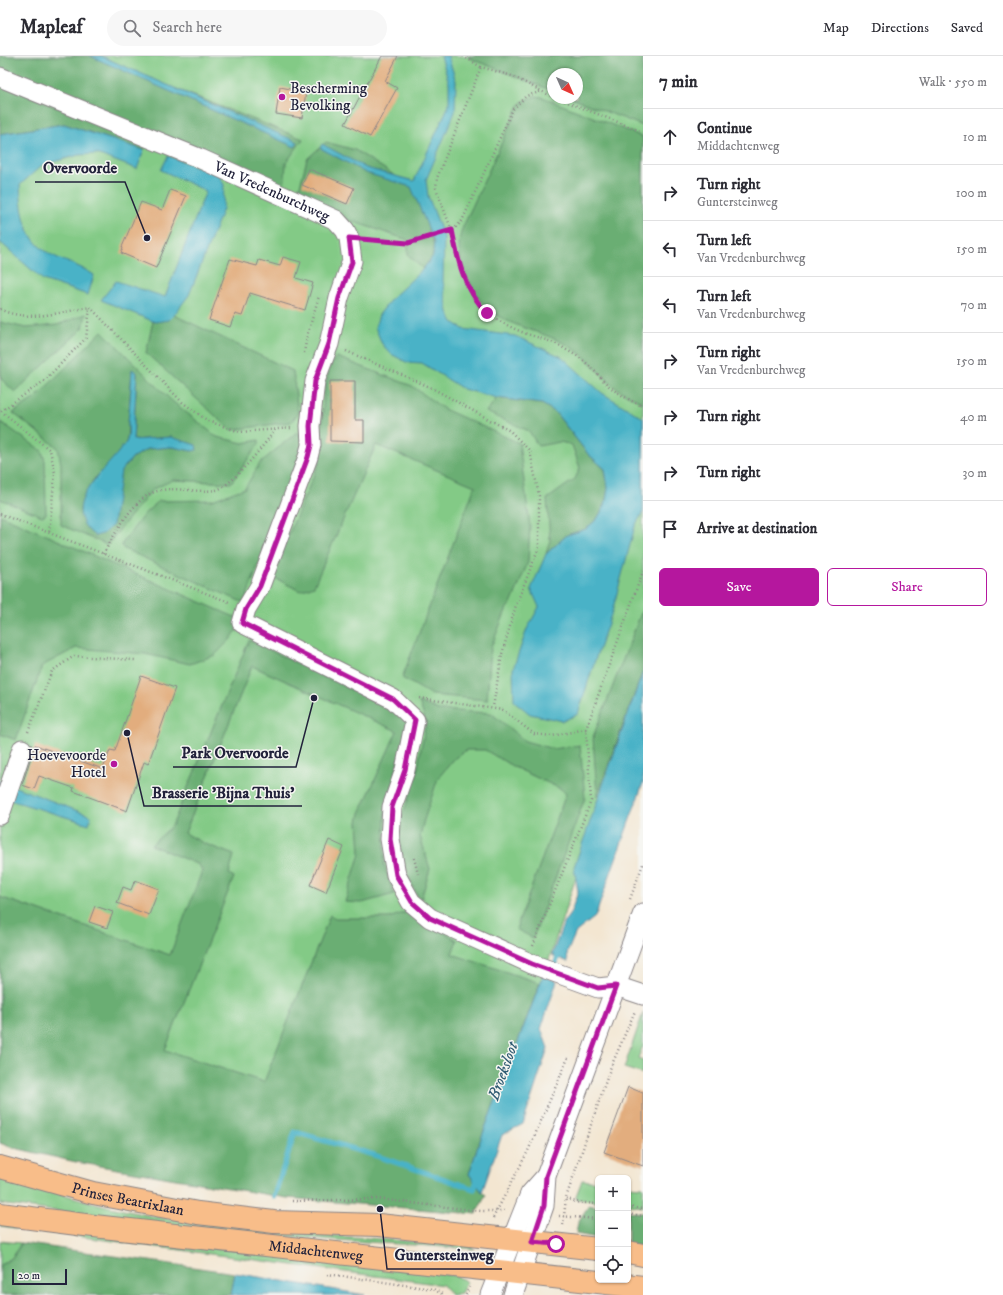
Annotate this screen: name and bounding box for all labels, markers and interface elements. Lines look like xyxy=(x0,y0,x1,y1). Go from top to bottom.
search box xyxy=(107,10,387,46)
text: Mapleaf xyxy=(20,16,83,39)
icon: search xyxy=(121,17,143,39)
text: Search here xyxy=(153,18,222,37)
text: Map xyxy=(823,19,849,37)
text: Directions xyxy=(871,19,929,37)
text: Saved xyxy=(951,19,983,37)
north arrow xyxy=(547,68,583,104)
text: 7 min xyxy=(659,71,698,93)
text: Walk · 550 m xyxy=(919,74,987,90)
place label: Bescherming Bevolking xyxy=(290,79,368,115)
marker: Bescherming Bevolking xyxy=(277,92,287,102)
text: Continue xyxy=(697,119,752,138)
icon: ahead xyxy=(659,126,681,148)
text: 10 m xyxy=(963,129,987,145)
text: Middachtenweg xyxy=(697,138,779,154)
callout: Overvoorde xyxy=(35,154,125,182)
street label: Van Vredenburchweg xyxy=(210,156,334,226)
text: Overvoorde xyxy=(43,158,117,178)
text: Turn right xyxy=(697,175,760,194)
icon: right xyxy=(659,182,681,204)
text: 100 m xyxy=(956,185,987,201)
text: Guntersteinweg xyxy=(697,194,777,210)
text: Turn left xyxy=(697,231,751,250)
icon: left xyxy=(659,238,681,260)
text: 150 m xyxy=(956,241,987,257)
text: Van Vredenburchweg xyxy=(697,250,805,266)
text: Turn left xyxy=(697,287,751,306)
icon: left xyxy=(659,294,681,316)
text: 70 m xyxy=(961,297,987,313)
route end xyxy=(478,304,496,322)
text: Van Vredenburchweg xyxy=(697,306,805,322)
text: Turn right xyxy=(697,343,760,362)
icon: right xyxy=(659,350,681,372)
text: 150 m xyxy=(956,353,987,369)
text: Van Vredenburchweg xyxy=(697,362,805,378)
icon: right xyxy=(659,406,681,428)
text: Turn right xyxy=(697,407,760,426)
text: 40 m xyxy=(960,409,987,425)
icon: right xyxy=(659,462,681,484)
text: Turn right xyxy=(697,463,760,482)
text: 30 m xyxy=(963,465,987,481)
icon: arrive xyxy=(659,518,681,540)
text: Arrive at destination xyxy=(697,519,817,538)
button: Save xyxy=(659,568,819,606)
button: Share xyxy=(827,568,987,606)
callout: Park Overvoorde xyxy=(173,739,296,767)
text: Park Overvoorde xyxy=(181,743,289,763)
place label: Hoevevoorde Hotel xyxy=(27,746,106,782)
marker: Hoevevoorde Hotel xyxy=(109,759,119,769)
callout: Brasserie 'Bijna Thuis' xyxy=(144,778,302,806)
text: Brasserie 'Bijna Thuis' xyxy=(152,783,294,803)
water label: Broeksloot xyxy=(483,1038,523,1104)
map controls xyxy=(595,1175,631,1283)
button: + xyxy=(595,1175,631,1211)
street label: Prinses Beatrixlaan xyxy=(69,1178,186,1220)
button: − xyxy=(595,1211,631,1247)
route start xyxy=(547,1235,565,1253)
street label: Middachtenweg xyxy=(268,1236,365,1265)
callout: Guntersteinweg xyxy=(387,1241,502,1269)
text: Guntersteinweg xyxy=(394,1245,495,1265)
button: locate xyxy=(595,1247,631,1283)
scale bar xyxy=(12,1267,67,1286)
text: 20 m xyxy=(18,1269,40,1283)

